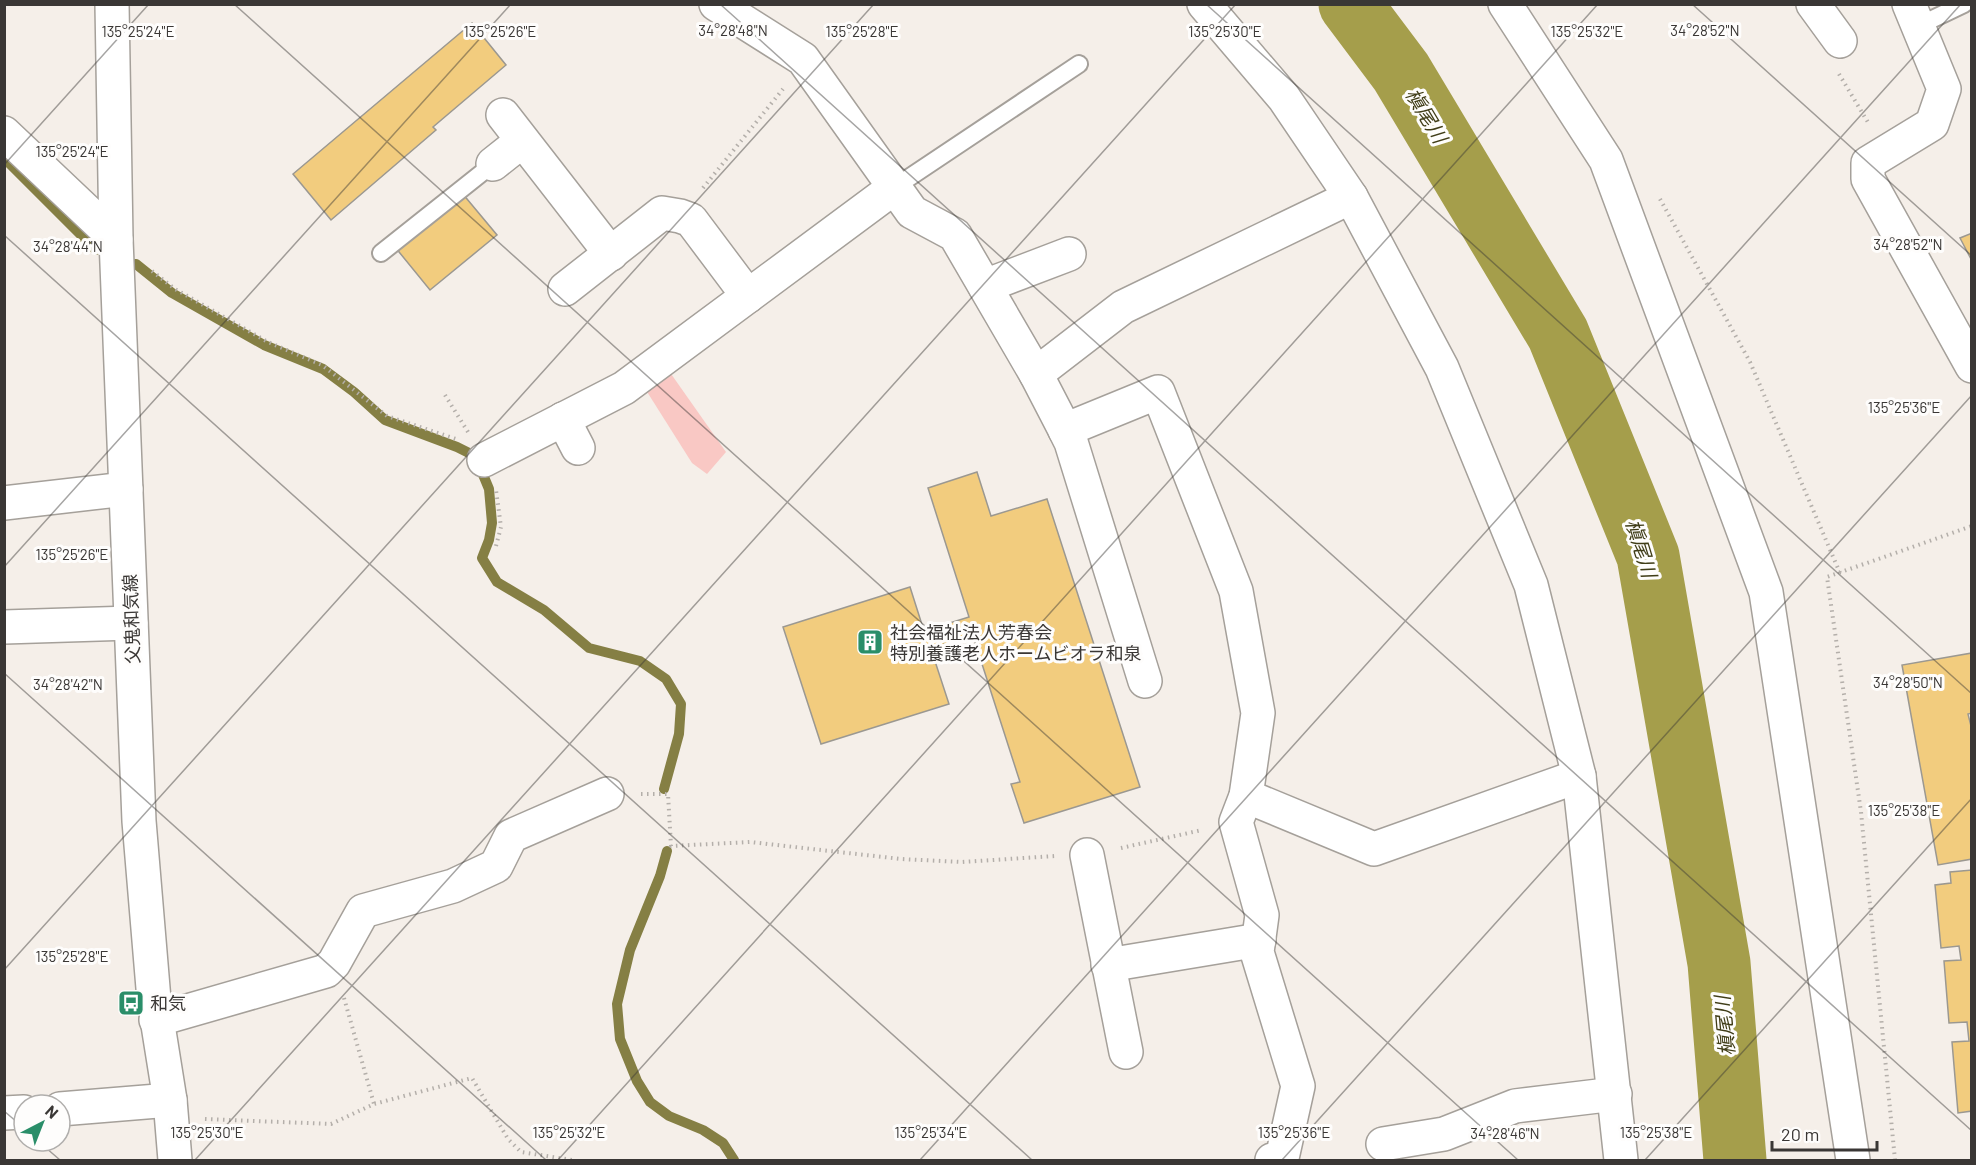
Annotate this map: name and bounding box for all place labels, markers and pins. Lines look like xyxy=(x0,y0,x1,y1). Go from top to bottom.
place label: 社会福祉法人芳春会 特別養護老人ホームビオラ和泉 xyxy=(890,621,1141,664)
building icon: 社会福祉法人芳春会 特別養護老人ホームビオラ和泉 xyxy=(855,627,885,657)
bus stop icon: 和気 xyxy=(116,988,146,1018)
place label: 和気 xyxy=(150,992,186,1014)

